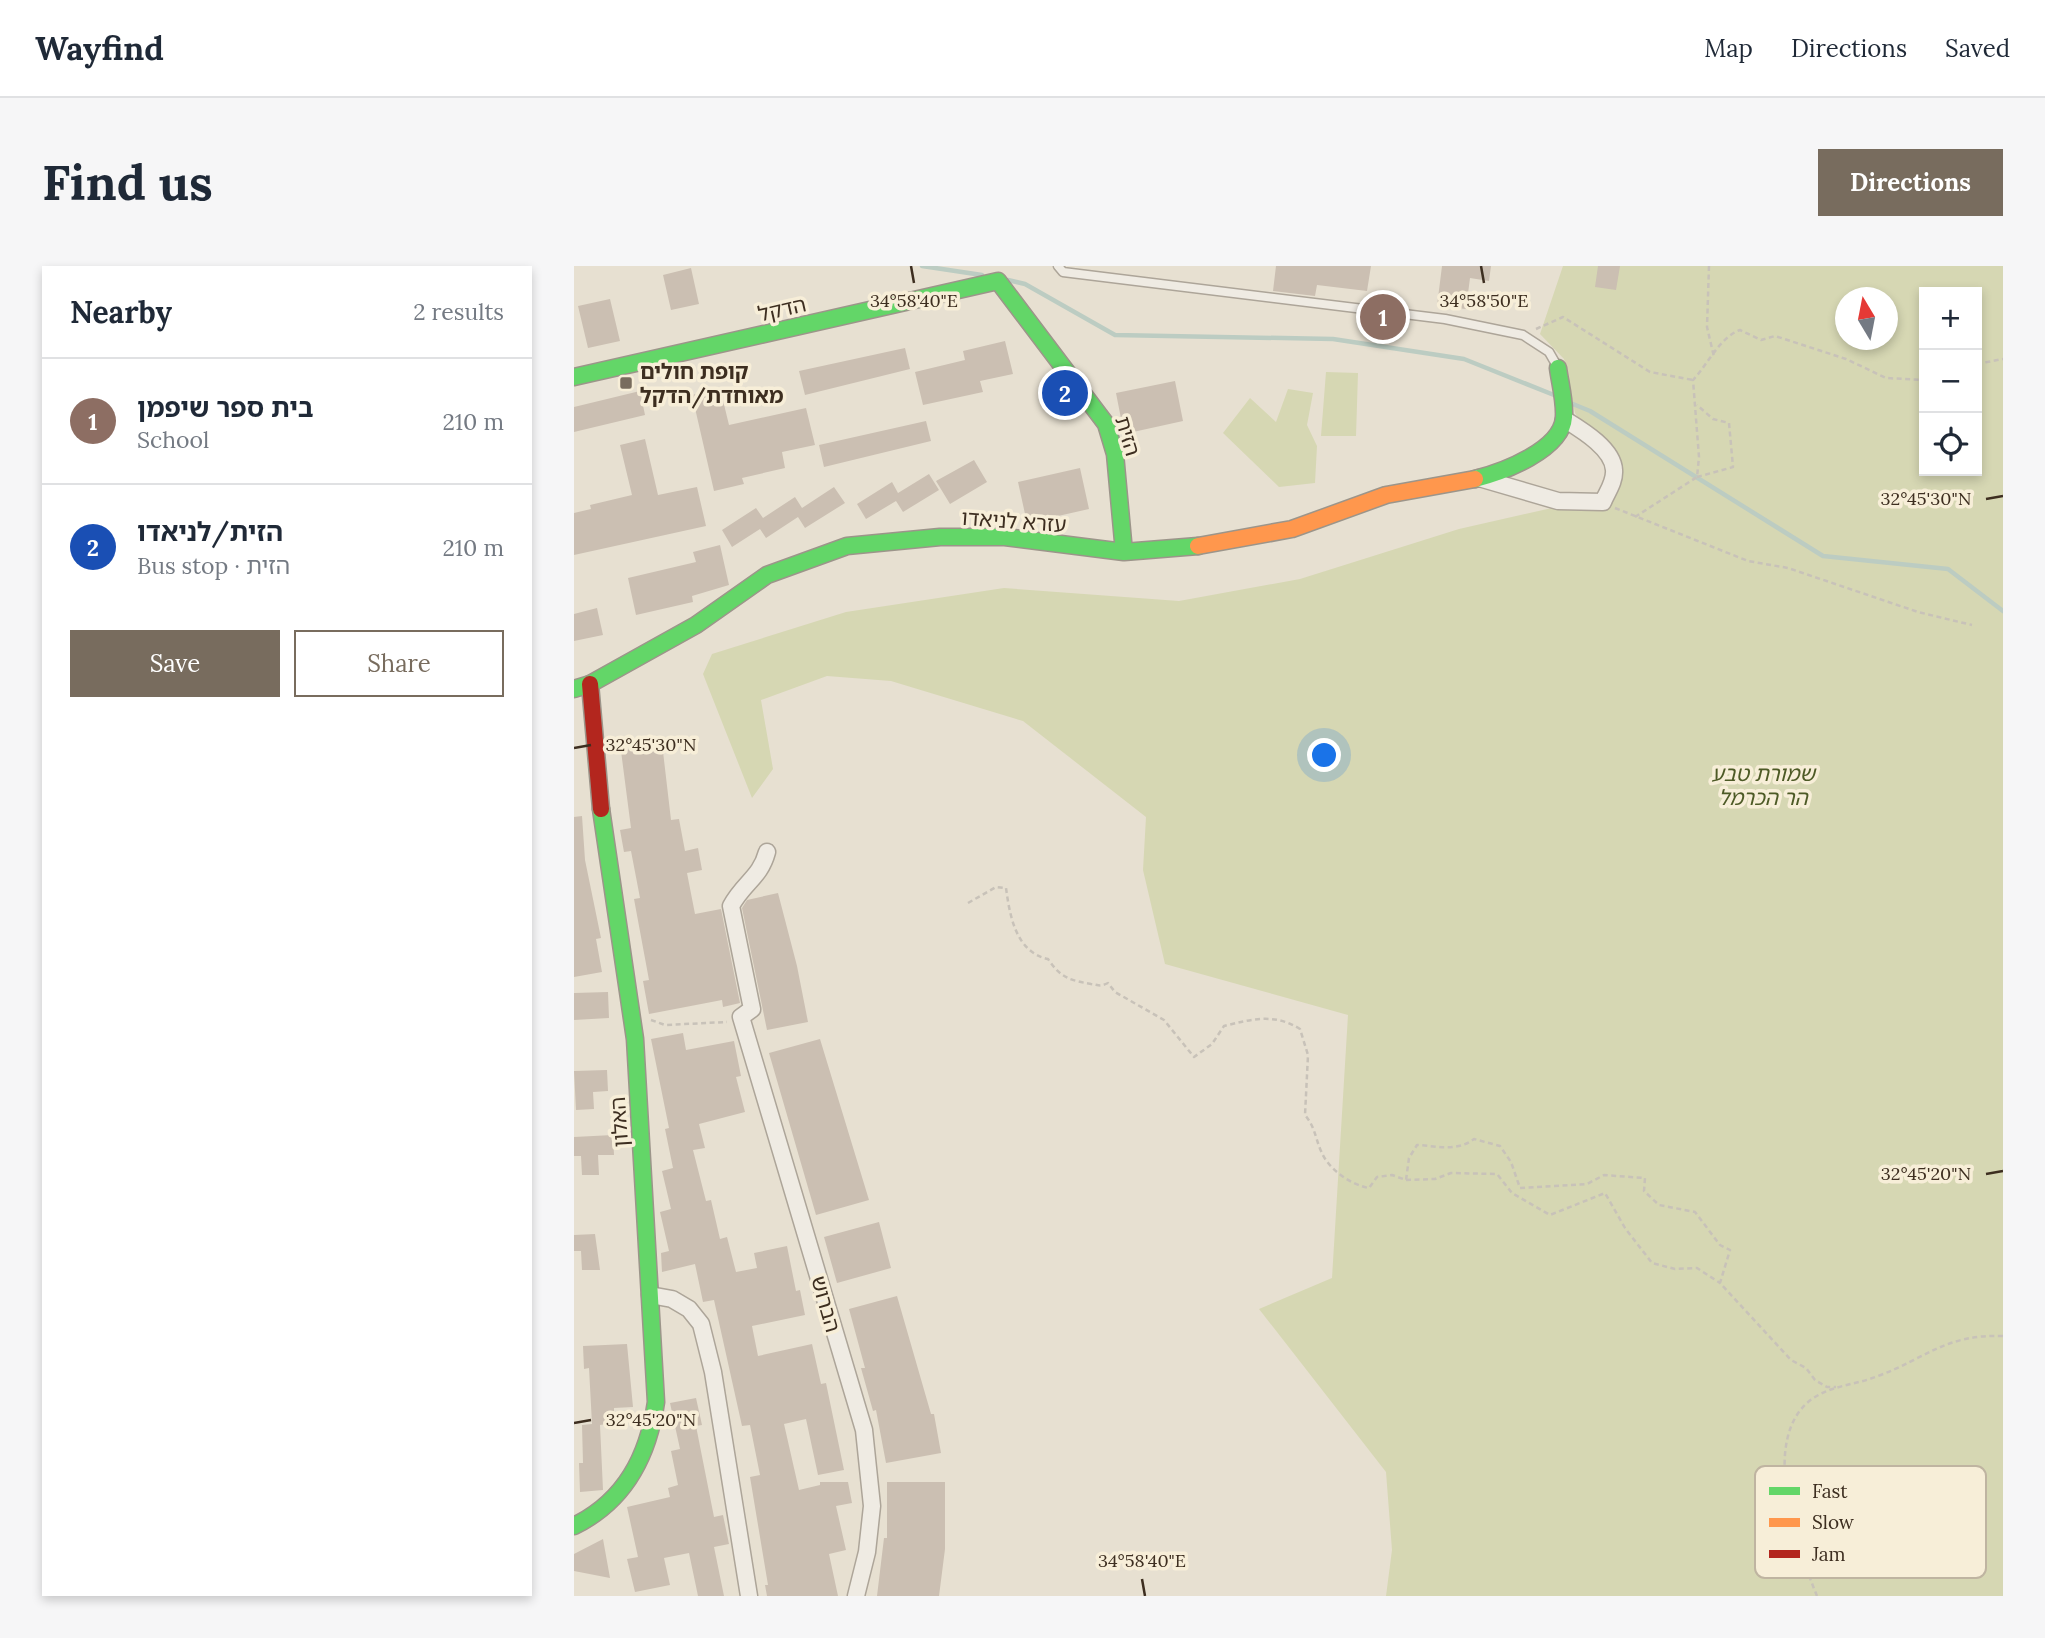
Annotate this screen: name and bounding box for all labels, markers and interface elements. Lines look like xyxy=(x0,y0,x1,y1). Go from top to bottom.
text: Wayfind xyxy=(35,27,164,69)
text: Map xyxy=(1704,33,1753,64)
text: Directions xyxy=(1791,33,1907,64)
text: Saved xyxy=(1945,33,2010,64)
button: Directions xyxy=(1818,149,2003,216)
text: Find us xyxy=(42,151,213,213)
north arrow xyxy=(1835,287,1898,350)
map controls xyxy=(1919,287,1982,476)
button: + xyxy=(1919,287,1982,350)
text: 34°58'40"E xyxy=(870,289,958,312)
text: 34°58'50"E xyxy=(1440,289,1528,312)
street label: הדקל xyxy=(755,290,809,328)
pin: 1 xyxy=(1360,291,1406,343)
text: Nearby xyxy=(70,293,172,331)
text: 2 results xyxy=(413,297,504,326)
button: − xyxy=(1919,350,1982,413)
place label: קופת חולים מאוחדת/הדקל xyxy=(640,358,784,409)
pin: 2 xyxy=(1042,367,1088,419)
marker: קופת חולים מאוחדת/הדקל xyxy=(618,375,634,391)
text: בית ספר שיפמן xyxy=(137,391,313,424)
text: 1 xyxy=(88,407,98,436)
text: 210 m xyxy=(442,407,504,436)
street label: הזית xyxy=(1109,413,1147,459)
button: locate xyxy=(1919,413,1982,476)
text: School xyxy=(137,425,209,454)
text: 32°45'30"N xyxy=(1881,487,1971,510)
street label: עזרא לניאדו xyxy=(961,504,1067,538)
text: הזית/לניאדו xyxy=(137,515,283,548)
text: 2 xyxy=(87,533,99,562)
text: 210 m xyxy=(442,533,504,562)
text: Bus stop · הזית xyxy=(137,551,290,580)
button: Save xyxy=(70,630,280,697)
button: Share xyxy=(294,630,504,697)
text: 32°45'30"N xyxy=(606,733,696,756)
your location xyxy=(1307,738,1341,772)
park label: שמורת טבע הר הכרמל xyxy=(1711,760,1817,811)
street label: האלון xyxy=(604,1096,634,1148)
text: 32°45'20"N xyxy=(1881,1162,1971,1185)
street label: הברוש xyxy=(805,1273,847,1335)
text: 32°45'20"N xyxy=(606,1408,696,1431)
legend xyxy=(1755,1466,1986,1578)
text: Fast xyxy=(1812,1479,1848,1503)
text: Slow xyxy=(1812,1510,1855,1534)
text: Jam xyxy=(1811,1542,1846,1566)
text: 34°58'40"E xyxy=(1098,1549,1186,1572)

